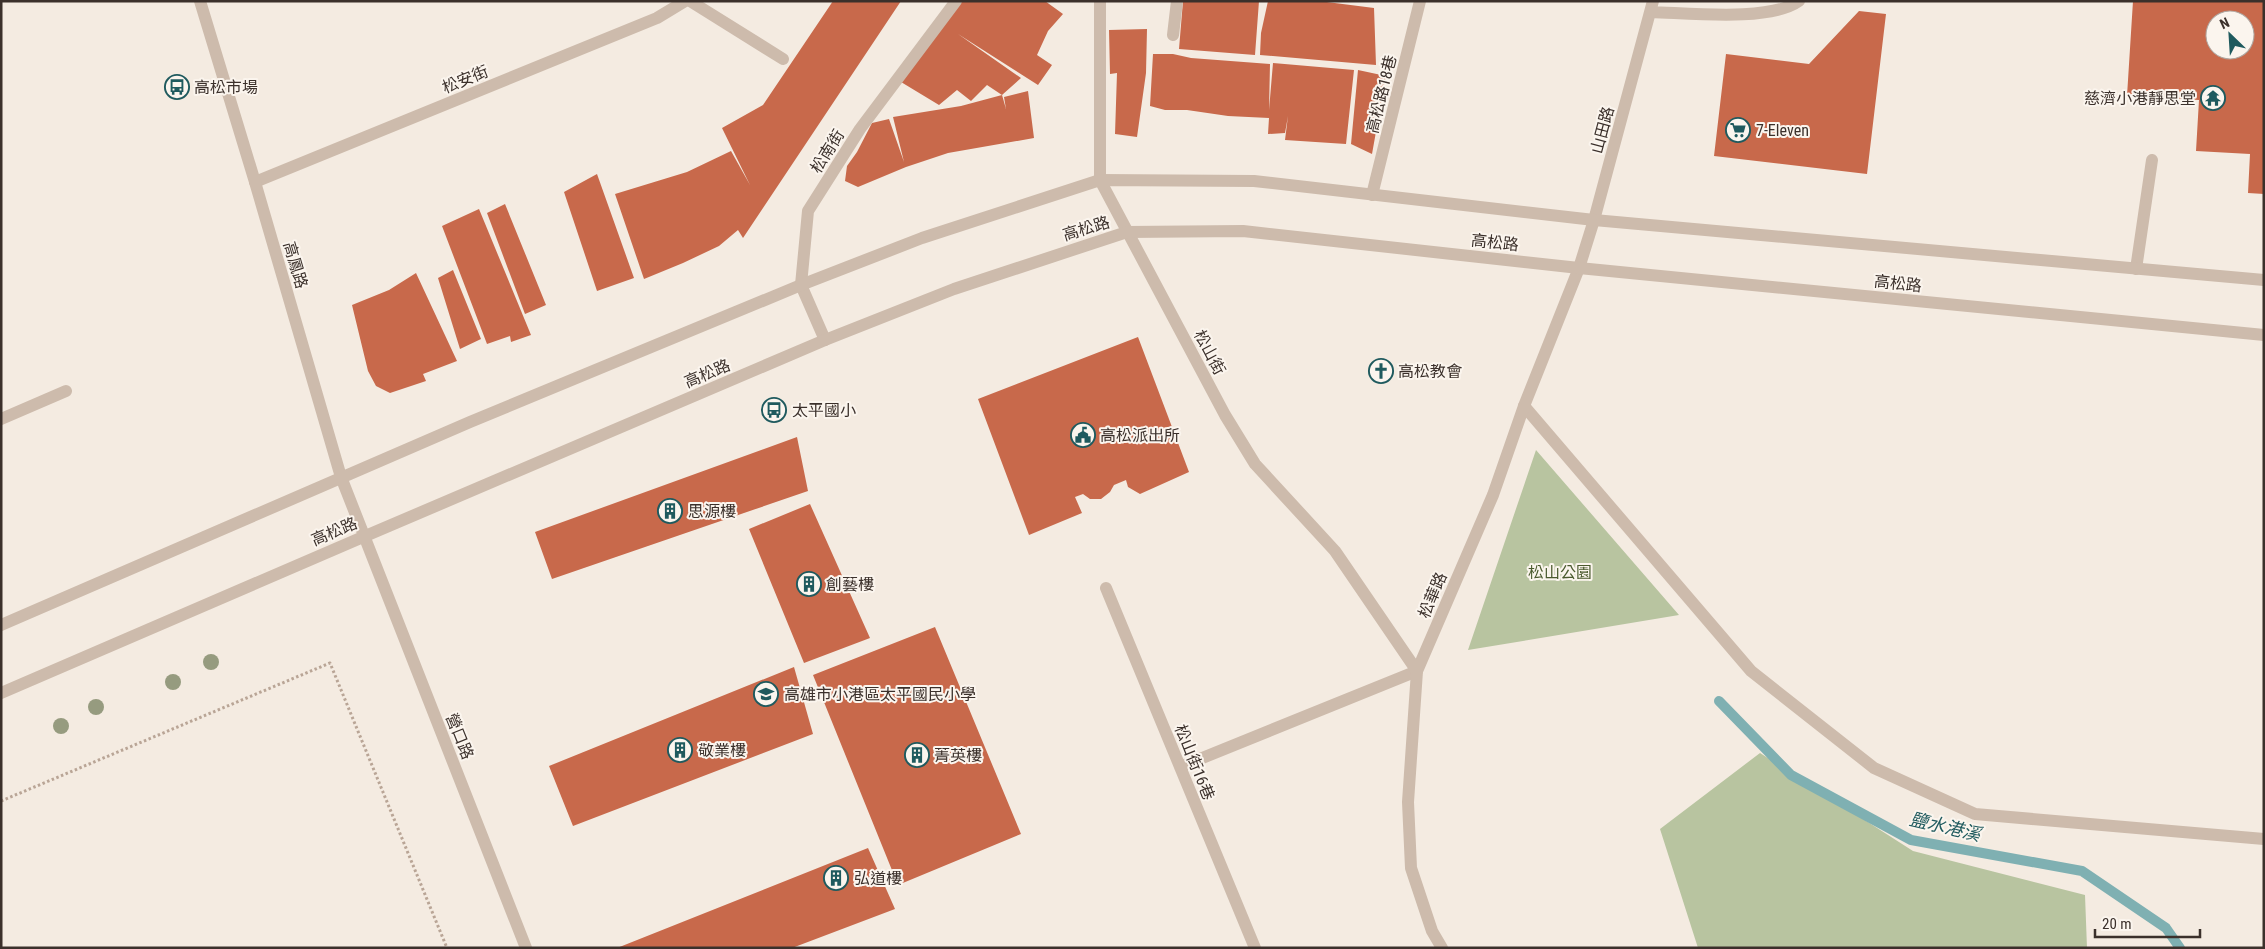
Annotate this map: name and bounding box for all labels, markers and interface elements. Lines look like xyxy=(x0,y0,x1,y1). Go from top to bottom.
north arrow xyxy=(2205,10,2255,60)
text: N xyxy=(2217,14,2232,32)
street label: 高松路18巷 xyxy=(1363,53,1400,135)
street label: 松安街 xyxy=(439,62,491,97)
bus stop icon: 高松市場 xyxy=(164,74,190,100)
place label: 高松市場 xyxy=(194,78,258,97)
temple icon: 慈濟小港靜思堂 xyxy=(2200,85,2226,111)
place label: 慈濟小港靜思堂 xyxy=(2084,89,2196,108)
street label: 山田路 xyxy=(1587,104,1618,156)
supermarket icon: 7-Eleven xyxy=(1725,117,1751,143)
place label: 7-Eleven xyxy=(1756,121,1809,140)
street label: 松南街 xyxy=(807,126,848,177)
street label: 高松路 xyxy=(1060,212,1112,245)
street label: 高松路 xyxy=(1470,231,1520,254)
street label: 高鳳路 xyxy=(280,239,311,291)
street label: 高松路 xyxy=(1873,272,1923,295)
street label: 松山街 xyxy=(1190,327,1229,378)
street label: 高松路 xyxy=(681,355,733,392)
church icon: 高松教會 xyxy=(1368,358,1394,384)
place label: 高松教會 xyxy=(1398,362,1462,381)
bus stop icon: 太平國小 xyxy=(761,397,787,423)
place label: 太平國小 xyxy=(792,401,856,420)
public building icon: 高松派出所 xyxy=(1070,422,1096,448)
place label: 高松派出所 xyxy=(1100,426,1180,445)
building icon: 思源樓 xyxy=(657,498,683,524)
place label: 思源樓 xyxy=(688,502,736,521)
street label: 高松路 xyxy=(308,513,360,550)
park label: 松山公園 xyxy=(1528,563,1592,582)
street label: 松華路 xyxy=(1414,569,1451,621)
building icon: 創藝樓 xyxy=(796,571,822,597)
place label: 創藝樓 xyxy=(826,575,874,594)
school or university icon: 高雄市小港區太平國民小學 xyxy=(753,681,779,707)
place label: 高雄市小港區太平國民小學 xyxy=(784,685,976,704)
street label: 營口路 xyxy=(442,710,477,762)
street label: 松山街16巷 xyxy=(1171,722,1218,803)
building icon: 敬業樓 xyxy=(667,737,693,763)
place label: 敬業樓 xyxy=(698,741,746,760)
building icon: 菁英樓 xyxy=(904,742,930,768)
place label: 菁英樓 xyxy=(934,746,982,765)
water label: 鹽水港溪 xyxy=(1908,808,1985,846)
building icon: 弘道樓 xyxy=(823,865,849,891)
place label: 弘道樓 xyxy=(854,869,902,888)
scale bar xyxy=(2095,906,2200,938)
text: 20 m xyxy=(2102,915,2132,933)

